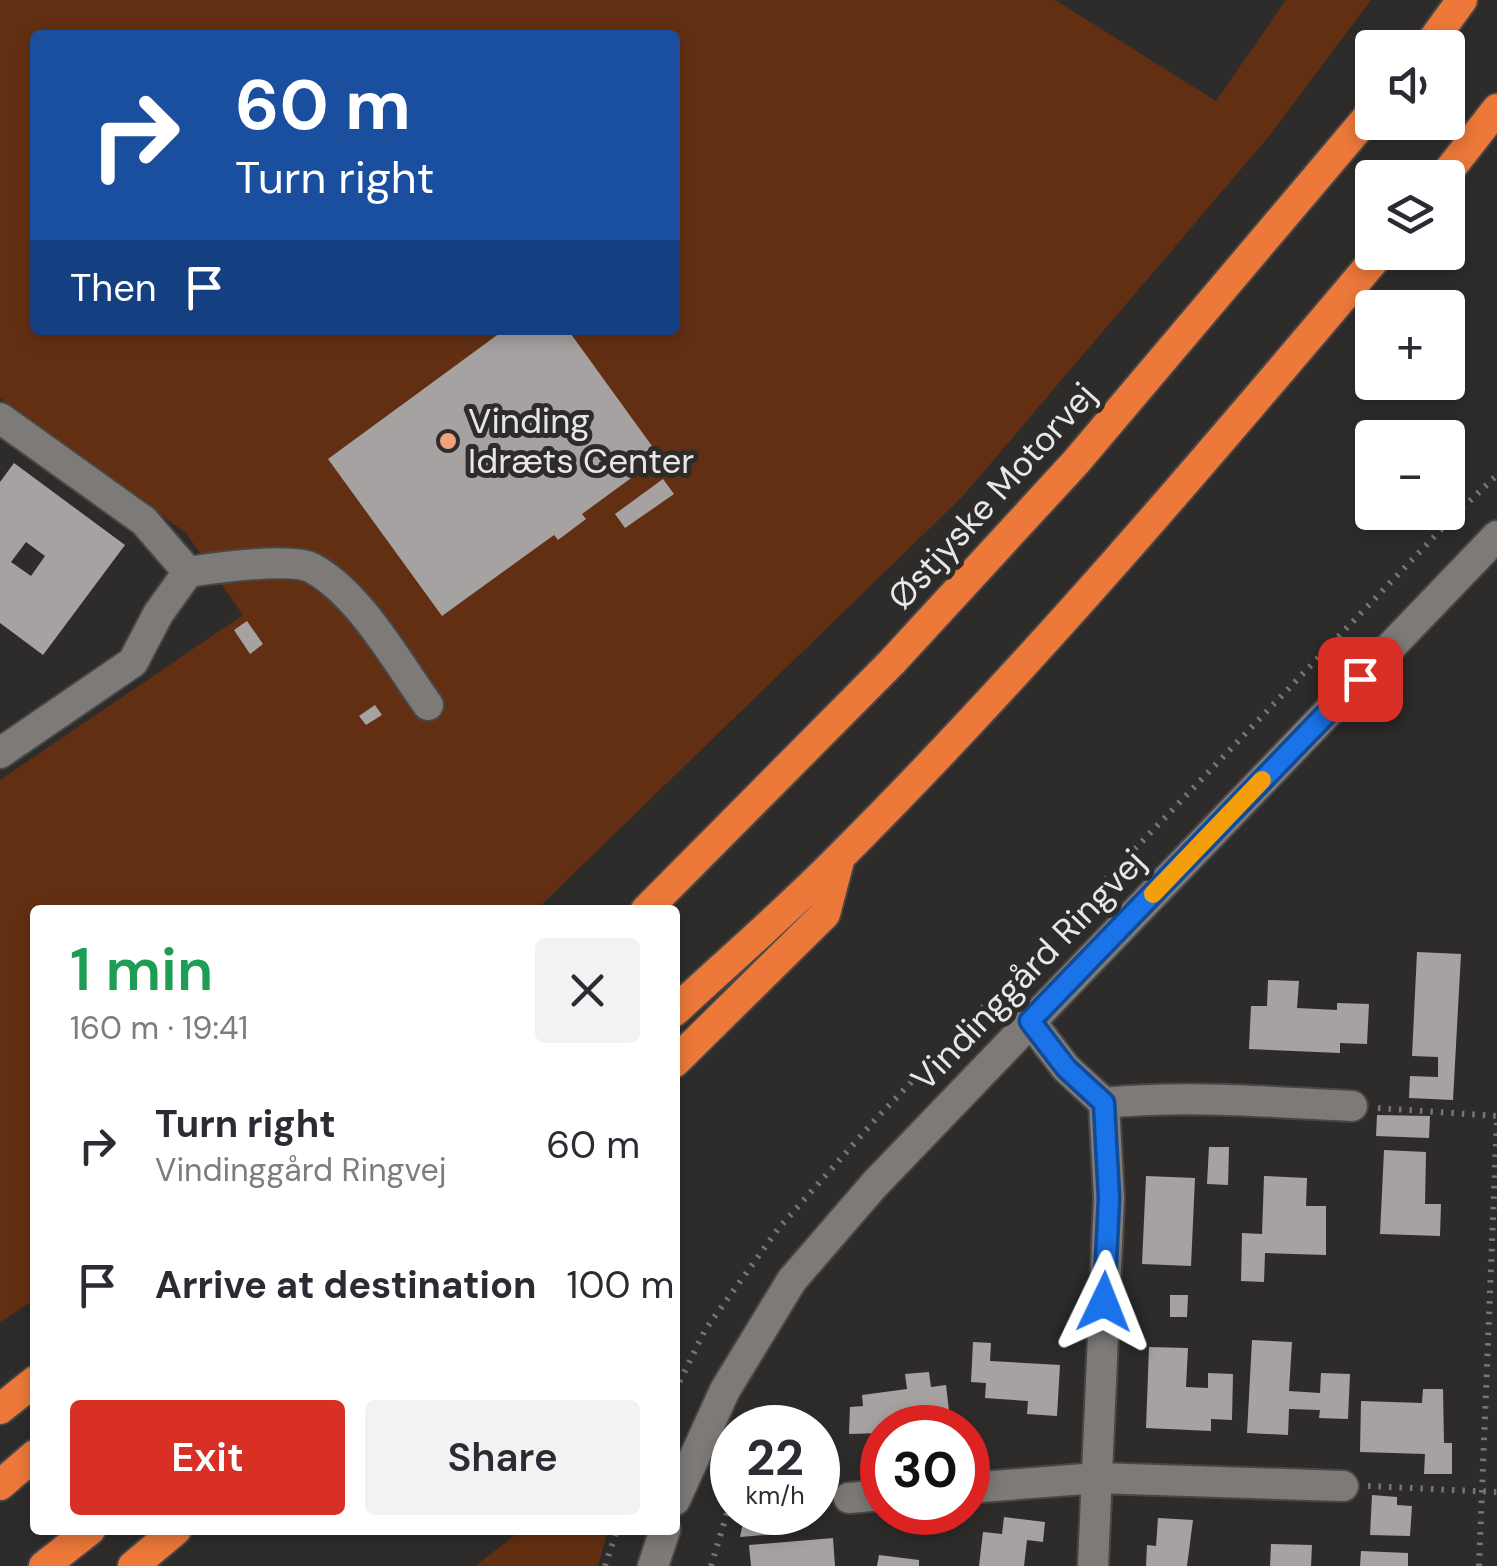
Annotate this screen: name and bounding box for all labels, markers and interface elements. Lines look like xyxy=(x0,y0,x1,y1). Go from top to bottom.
map controls xyxy=(1355,30,1465,530)
button: sound xyxy=(1355,30,1465,140)
text: 60 m xyxy=(235,60,411,151)
icon: right xyxy=(70,70,200,200)
text: Turn right xyxy=(235,148,434,207)
button: layers xyxy=(1355,160,1465,270)
icon: arrive xyxy=(177,260,232,315)
text: Then xyxy=(70,263,157,313)
button: + xyxy=(1355,290,1465,400)
street label: Østjyske Motorvej xyxy=(878,373,1106,619)
place label: Vinding Idræts Center xyxy=(468,398,694,484)
button: − xyxy=(1355,420,1465,530)
marker: Vinding Idræts Center xyxy=(437,430,459,452)
pin xyxy=(1318,637,1403,722)
icon: arrive xyxy=(1333,652,1388,707)
street label: Vindinggård Ringvej xyxy=(901,839,1155,1101)
text: 1 min xyxy=(70,930,213,1009)
button: close xyxy=(535,938,640,1043)
text: 160 m · 19:41 xyxy=(70,1007,248,1049)
text: Turn right xyxy=(155,1099,336,1149)
icon: right xyxy=(70,1118,125,1173)
text: 60 m xyxy=(546,1120,640,1170)
text: Vindinggård Ringvej xyxy=(155,1149,447,1191)
position arrow xyxy=(1052,1250,1156,1354)
icon: arrive xyxy=(70,1258,125,1313)
text: Arrive at destination xyxy=(155,1260,537,1310)
text: 100 m xyxy=(567,1260,674,1310)
button: Exit xyxy=(70,1400,345,1515)
button: Share xyxy=(365,1400,640,1515)
speed limit sign: 30 xyxy=(860,1405,990,1535)
text: 22 xyxy=(746,1425,804,1491)
text: km/h xyxy=(745,1479,805,1512)

